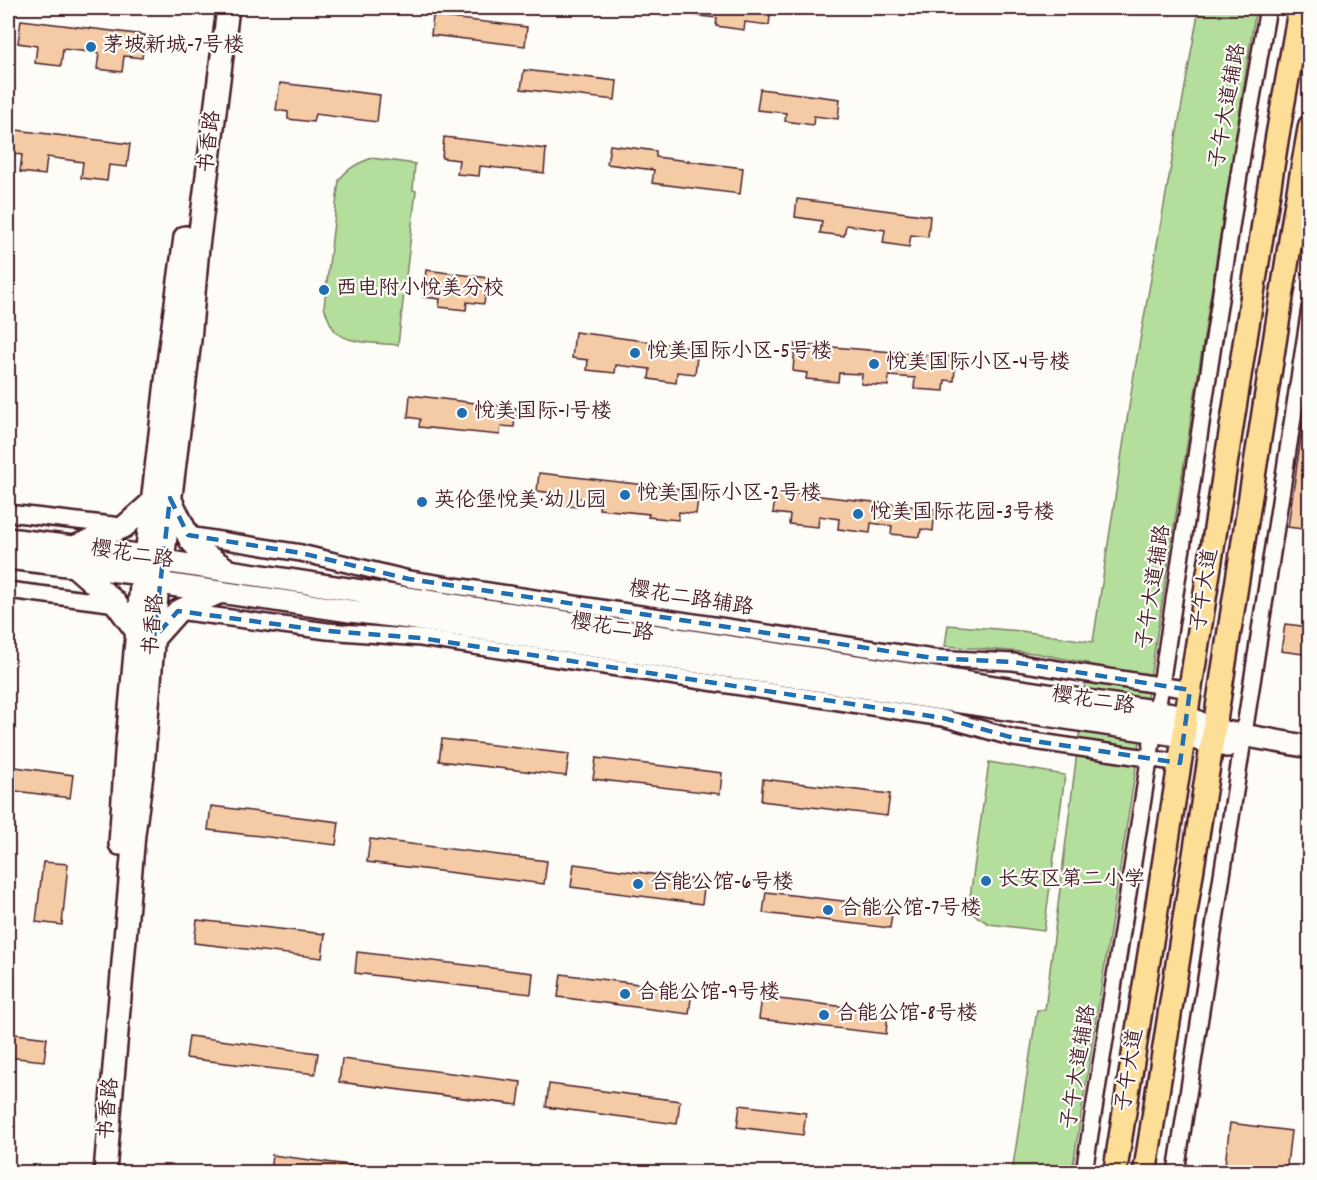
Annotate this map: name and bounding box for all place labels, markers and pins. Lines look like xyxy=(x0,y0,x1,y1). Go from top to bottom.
place label: 茅坡新城-7号楼 xyxy=(103,32,244,62)
marker: 茅坡新城-7号楼 xyxy=(84,40,98,54)
place label: 西电附小悦美分校 xyxy=(336,275,504,305)
marker: 西电附小悦美分校 xyxy=(317,283,331,297)
place label: 悦美国际小区-5号楼 xyxy=(647,338,832,368)
marker: 悦美国际小区-5号楼 xyxy=(628,346,642,360)
place label: 悦美国际小区-4号楼 xyxy=(886,349,1070,379)
marker: 悦美国际小区-4号楼 xyxy=(867,357,881,371)
place label: 悦美国际-1号楼 xyxy=(474,398,612,428)
marker: 悦美国际-1号楼 xyxy=(455,406,469,420)
place label: 悦美国际小区-2号楼 xyxy=(637,480,821,510)
place label: 英伦堡悦美·幼儿园 xyxy=(434,487,607,517)
marker: 悦美国际小区-2号楼 xyxy=(618,488,632,502)
marker: 英伦堡悦美·幼儿园 xyxy=(415,495,429,509)
place label: 悦美国际花园-3号楼 xyxy=(870,499,1055,529)
marker: 悦美国际花园-3号楼 xyxy=(851,507,865,521)
place label: 长安区第二小学 xyxy=(998,866,1145,896)
place label: 合能公馆-6号楼 xyxy=(650,869,793,899)
marker: 长安区第二小学 xyxy=(979,874,993,888)
marker: 合能公馆-6号楼 xyxy=(631,877,645,891)
place label: 合能公馆-7号楼 xyxy=(840,895,981,925)
marker: 合能公馆-7号楼 xyxy=(821,903,835,917)
place label: 合能公馆-9号楼 xyxy=(637,979,780,1009)
marker: 合能公馆-9号楼 xyxy=(618,987,632,1001)
place label: 合能公馆-8号楼 xyxy=(836,1000,978,1030)
marker: 合能公馆-8号楼 xyxy=(817,1008,831,1022)

